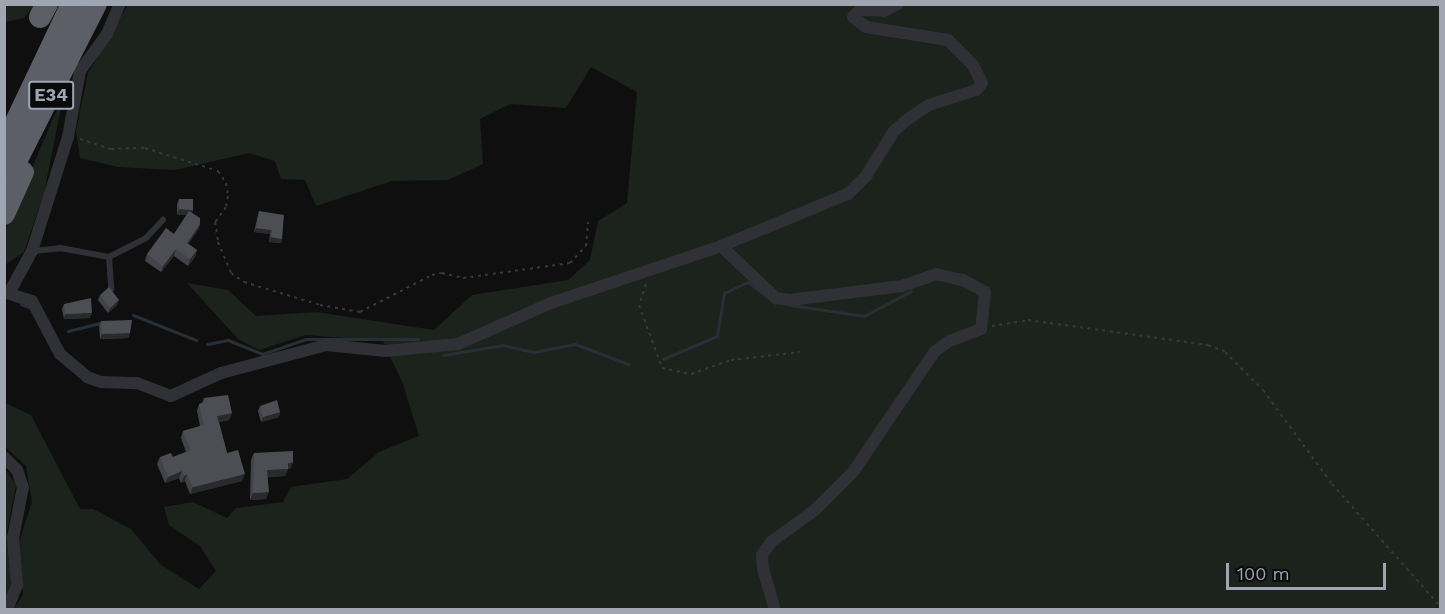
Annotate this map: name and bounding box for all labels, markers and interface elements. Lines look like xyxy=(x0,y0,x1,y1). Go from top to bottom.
road number: E34 xyxy=(27,80,75,110)
scale bar xyxy=(1229,551,1390,589)
text: 100 m xyxy=(1237,563,1290,584)

